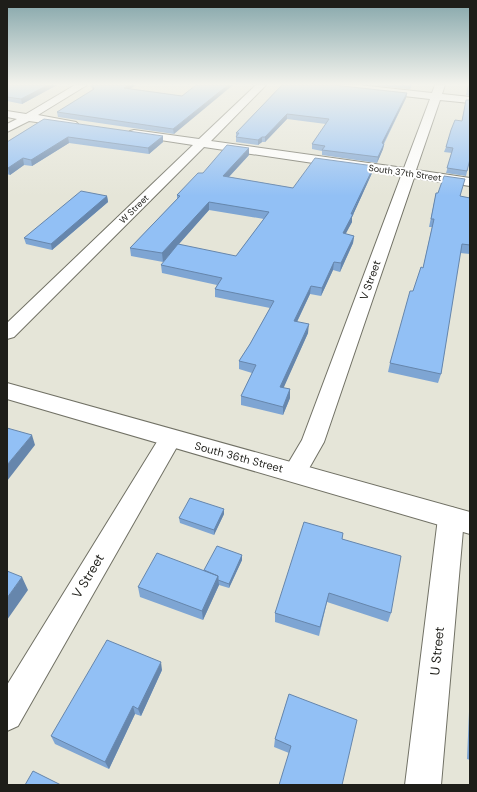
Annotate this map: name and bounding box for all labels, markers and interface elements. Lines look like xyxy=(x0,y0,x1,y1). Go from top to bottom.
street label: South 37th Street xyxy=(368,162,443,184)
street label: W Street xyxy=(117,192,152,226)
street label: V Street xyxy=(356,258,384,302)
street label: South 36th Street xyxy=(193,438,285,476)
street label: V Street xyxy=(68,551,108,601)
street label: U Street xyxy=(426,626,448,676)

